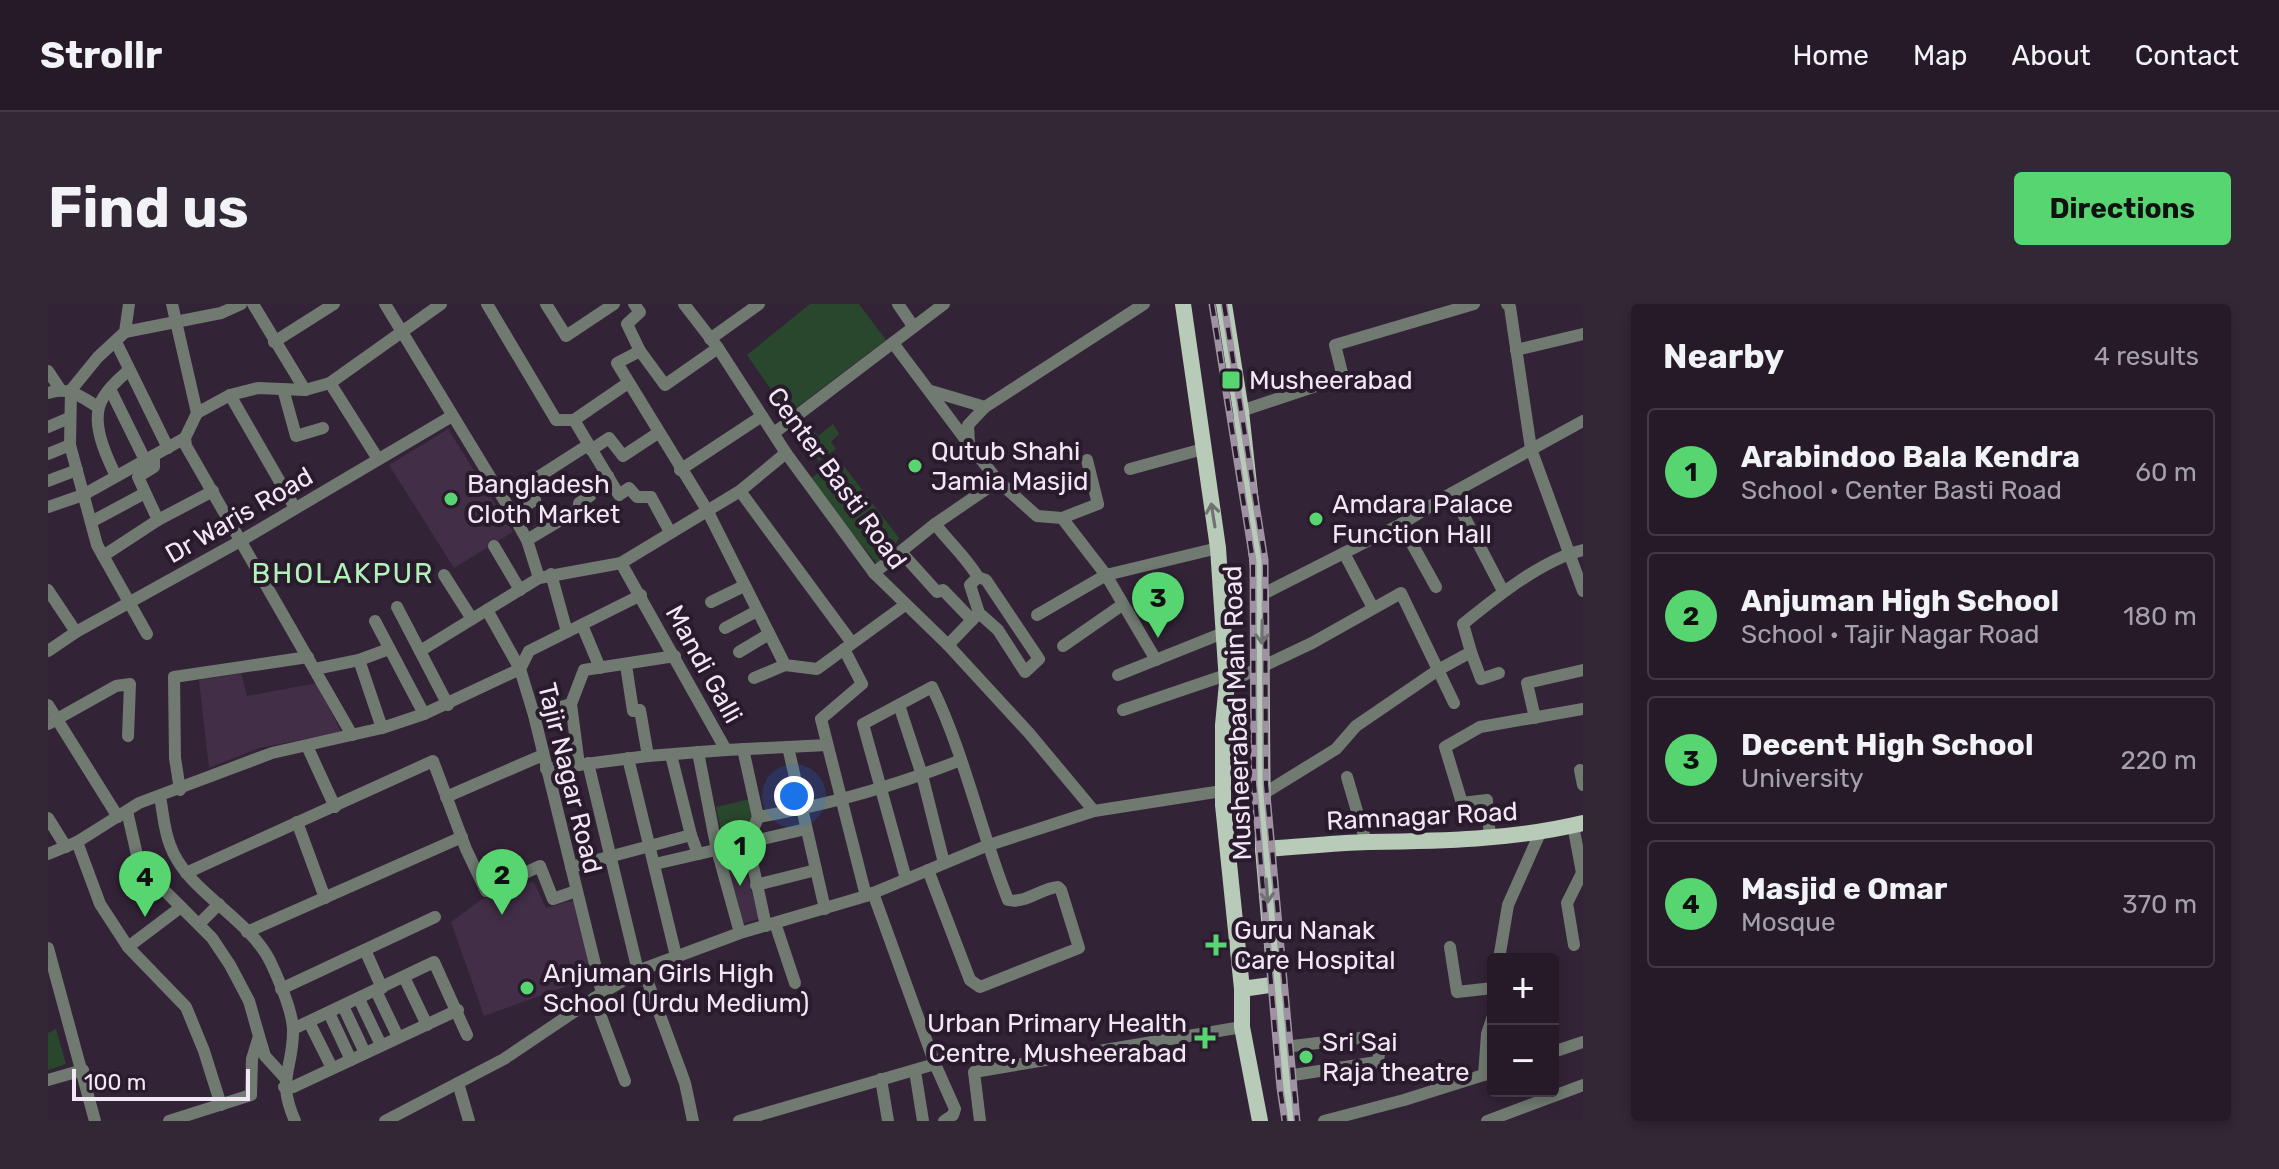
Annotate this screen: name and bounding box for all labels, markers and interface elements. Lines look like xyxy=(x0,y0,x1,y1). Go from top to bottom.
text: Strollr xyxy=(40,32,162,78)
text: Home xyxy=(1792,39,1869,72)
text: Map xyxy=(1913,39,1967,72)
text: About xyxy=(2011,39,2091,72)
text: Contact xyxy=(2135,39,2239,72)
button: Directions xyxy=(2014,172,2231,245)
text: Find us xyxy=(48,175,249,241)
text: Nearby xyxy=(1663,336,1784,377)
text: 4 results xyxy=(2094,341,2199,372)
place label: Musheerabad xyxy=(1249,365,1413,396)
marker: Musheerabad xyxy=(1220,369,1242,391)
street label: Center Basti Road xyxy=(760,381,913,575)
place label: Qutub Shahi Jamia Masjid xyxy=(931,436,1088,497)
text: Arabindoo Bala Kendra xyxy=(1741,439,2080,475)
marker: Qutub Shahi Jamia Masjid xyxy=(906,457,924,475)
text: 1 xyxy=(1685,457,1697,488)
text: 60 m xyxy=(2135,457,2197,488)
street label: Dr Waris Road xyxy=(160,461,319,570)
place label: Bangladesh Cloth Market xyxy=(467,469,620,530)
text: School · Center Basti Road xyxy=(1741,475,2062,506)
place label: Amdara Palace Function Hall xyxy=(1332,489,1513,550)
marker: Bangladesh Cloth Market xyxy=(442,490,460,508)
one-way arrow xyxy=(1205,503,1220,528)
marker: Amdara Palace Function Hall xyxy=(1307,510,1325,528)
district label: BHOLAKPUR xyxy=(252,557,434,590)
street label: Musheerabad Main Road xyxy=(1217,565,1258,861)
pin: 3 xyxy=(1132,572,1184,638)
text: Anjuman High School xyxy=(1741,583,2059,619)
street label: Mandi Galli xyxy=(659,600,749,729)
text: 2 xyxy=(1683,601,1699,632)
text: 180 m xyxy=(2123,601,2197,632)
one-way arrow xyxy=(1254,618,1270,645)
text: School · Tajir Nagar Road xyxy=(1741,619,2040,650)
street label: Tajir Nagar Road xyxy=(531,680,608,877)
text: Decent High School xyxy=(1741,727,2034,763)
text: 3 xyxy=(1682,745,1700,776)
text: 220 m xyxy=(2120,745,2197,776)
text: University xyxy=(1741,763,1864,794)
your location xyxy=(774,776,814,816)
street label: Ramnagar Road xyxy=(1325,796,1519,837)
pin: 1 xyxy=(714,820,766,886)
pin: 2 xyxy=(476,849,528,915)
pin: 4 xyxy=(119,851,171,917)
text: Masjid e Omar xyxy=(1741,871,1948,907)
one-way arrow xyxy=(1260,877,1275,904)
text: 4 xyxy=(1682,889,1700,920)
text: 370 m xyxy=(2122,889,2197,920)
text: Mosque xyxy=(1741,907,1836,938)
place label: Guru Nanak Care Hospital xyxy=(1234,915,1396,976)
marker: Guru Nanak Care Hospital xyxy=(1205,934,1227,956)
map controls xyxy=(1487,953,1559,1097)
button: + xyxy=(1487,953,1559,1025)
place label: Anjuman Girls High School (Urdu Medium) xyxy=(543,958,809,1019)
marker: Anjuman Girls High School (Urdu Medium) xyxy=(518,979,536,997)
place label: Urban Primary Health Centre, Musheerabad xyxy=(927,1008,1187,1069)
button: − xyxy=(1487,1025,1559,1097)
marker: Urban Primary Health Centre, Musheerabad xyxy=(1194,1027,1216,1049)
place label: Sri Sai Raja theatre xyxy=(1322,1027,1470,1088)
marker: Sri Sai Raja theatre xyxy=(1297,1048,1315,1066)
scale bar xyxy=(72,1065,250,1101)
text: 100 m xyxy=(84,1069,146,1096)

